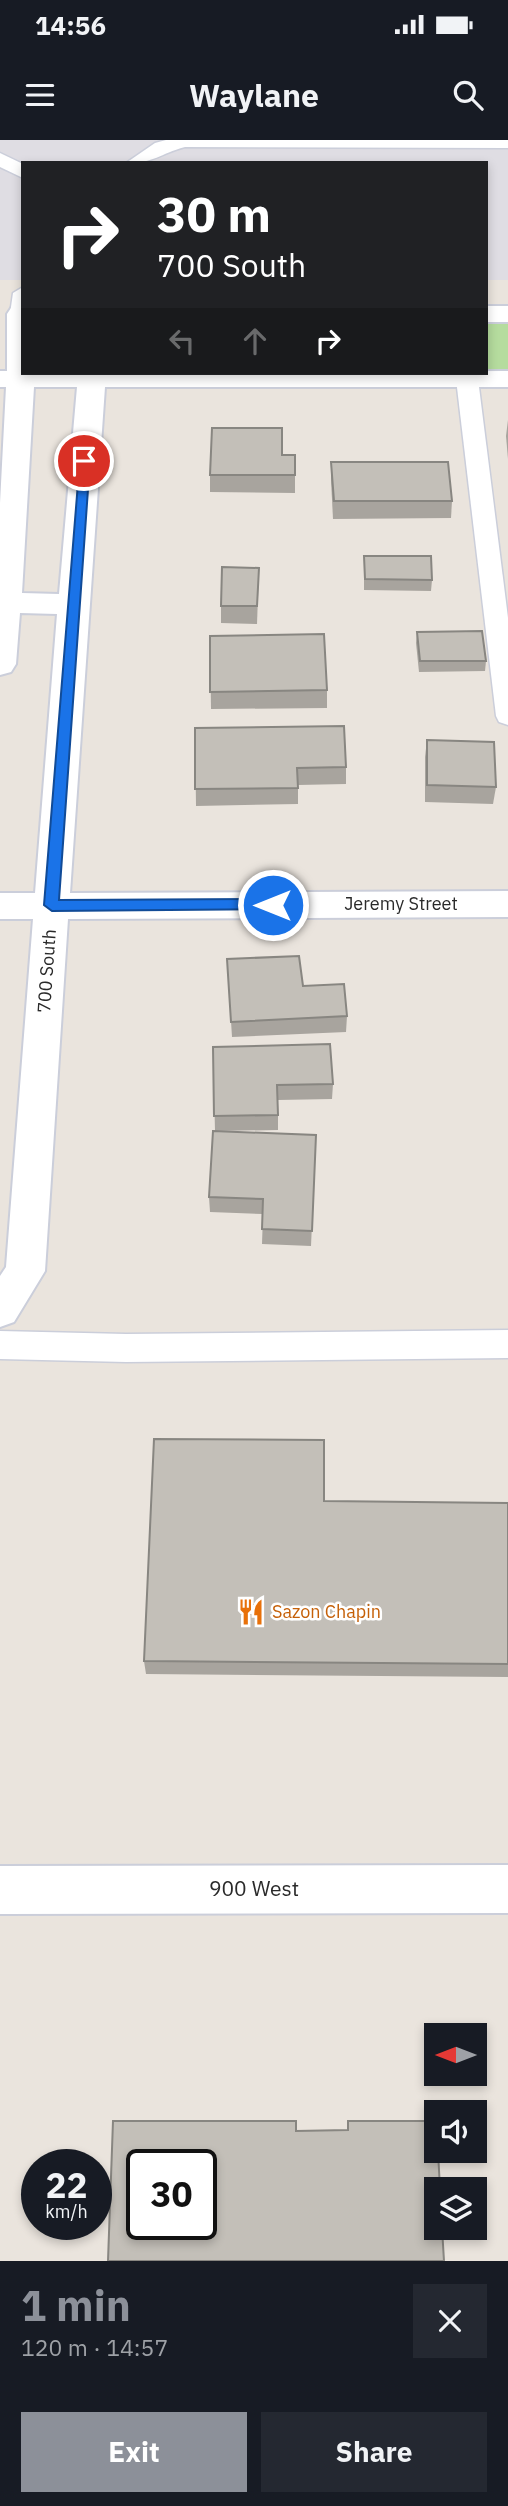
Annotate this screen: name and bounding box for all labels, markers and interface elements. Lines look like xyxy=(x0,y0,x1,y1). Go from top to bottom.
text: 14:56 xyxy=(35,8,106,42)
text: Waylane xyxy=(189,74,319,116)
icon: menu xyxy=(21,76,59,114)
icon: search xyxy=(449,76,487,114)
text: 30 m xyxy=(157,182,271,245)
icon: right xyxy=(42,189,133,280)
text: 700 South xyxy=(157,244,306,286)
icon: left xyxy=(163,322,201,360)
icon: ahead xyxy=(236,322,274,360)
icon: right xyxy=(309,322,347,360)
pin xyxy=(54,431,114,491)
icon: arrive xyxy=(65,442,103,480)
position arrow xyxy=(236,868,310,942)
street label: Jeremy Street xyxy=(344,892,458,915)
street label: 700 South xyxy=(32,928,61,1014)
restaurant icon: Sazon Chapin xyxy=(236,1597,266,1627)
place label: Sazon Chapin xyxy=(272,1600,381,1623)
street label: 900 West xyxy=(209,1874,299,1902)
north arrow xyxy=(424,2023,486,2086)
map controls xyxy=(424,2023,487,2240)
button: sound xyxy=(424,2100,487,2163)
speed limit sign: 30 xyxy=(126,2149,217,2240)
text: 22 xyxy=(45,2162,88,2208)
button: layers xyxy=(424,2177,487,2240)
text: km/h xyxy=(45,2200,88,2223)
text: 1 min xyxy=(21,2278,131,2333)
button: close xyxy=(413,2284,487,2358)
text: 120 m · 14:57 xyxy=(21,2332,168,2362)
button: Exit xyxy=(21,2412,247,2492)
button: Share xyxy=(261,2412,487,2492)

